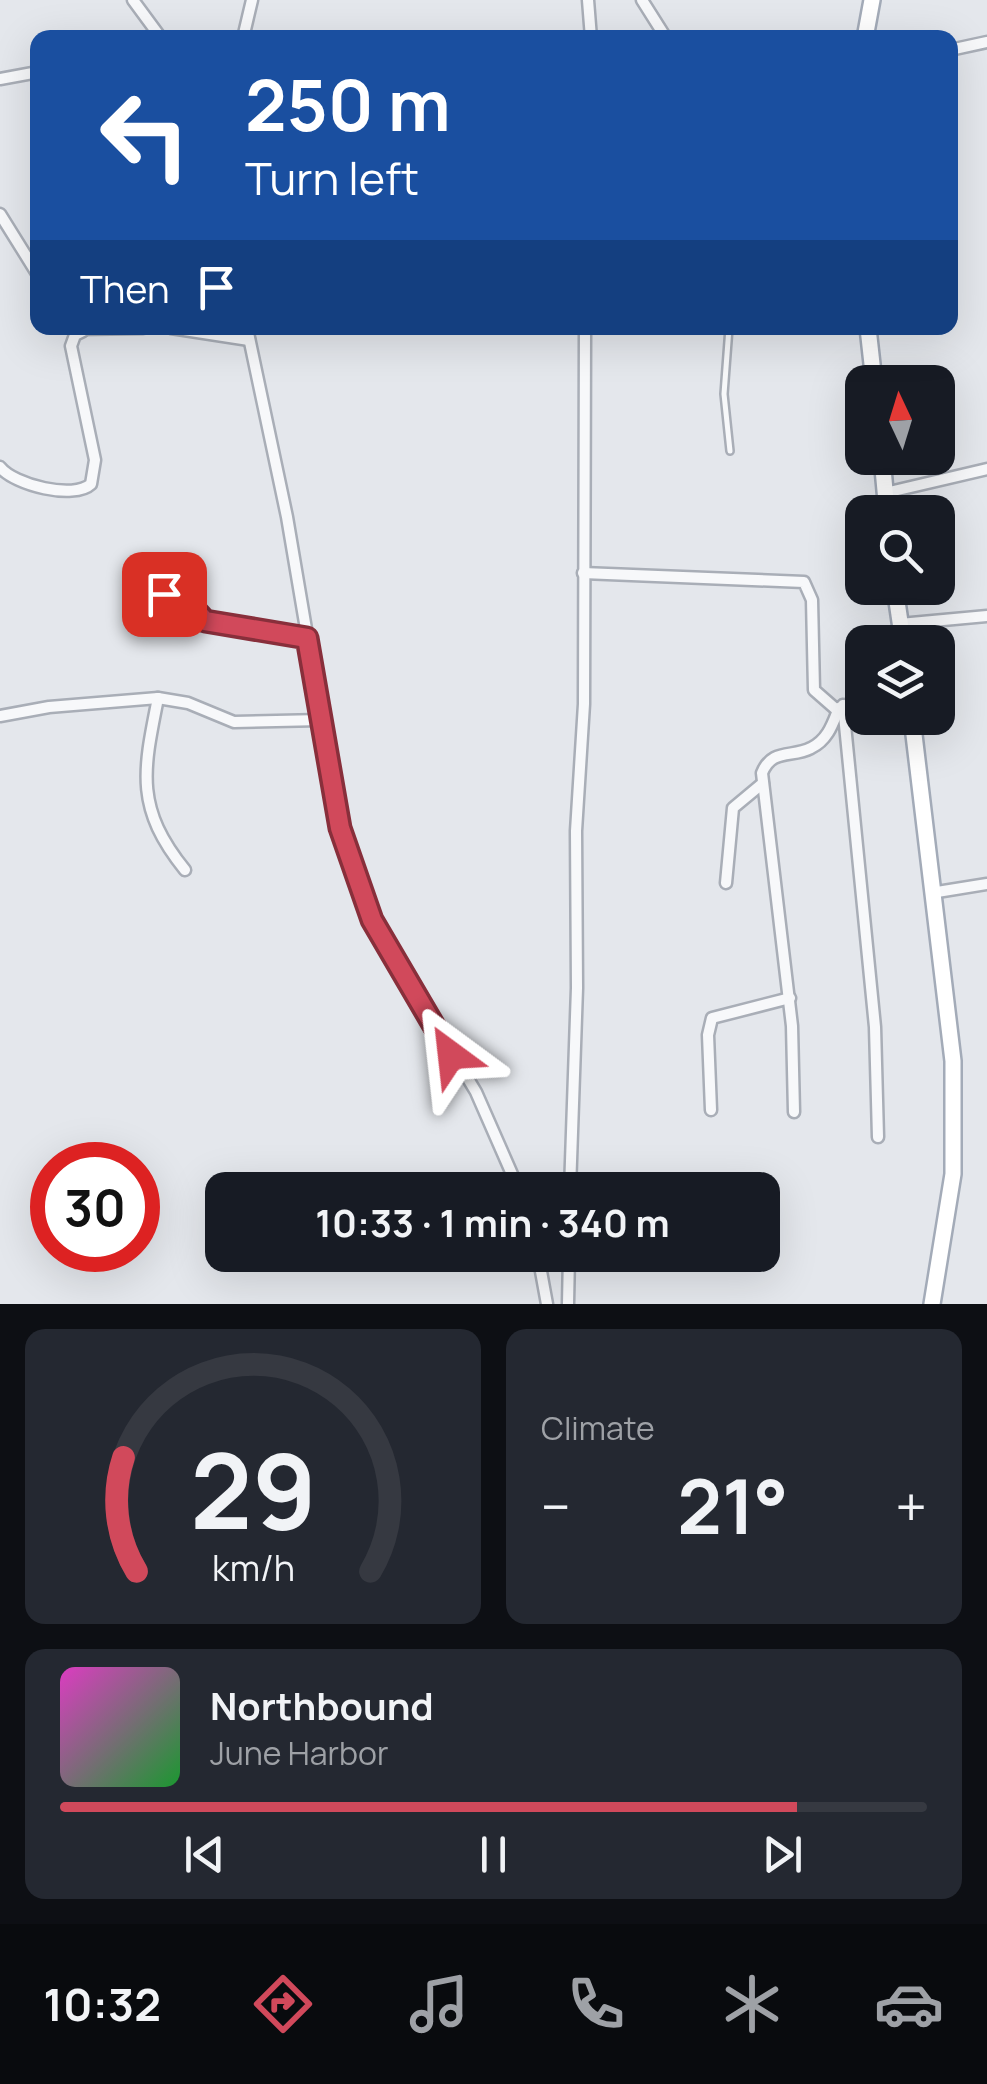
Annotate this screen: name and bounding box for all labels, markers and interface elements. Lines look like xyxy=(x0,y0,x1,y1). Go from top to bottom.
text: 250 m xyxy=(245,56,451,152)
icon: left xyxy=(80,70,210,200)
text: Turn left xyxy=(245,147,419,209)
icon: arrive xyxy=(189,260,244,315)
text: Then xyxy=(80,262,169,314)
north arrow xyxy=(845,365,955,475)
map controls xyxy=(845,365,955,735)
button: search xyxy=(845,495,955,605)
pin xyxy=(122,552,207,637)
icon: arrive xyxy=(137,567,192,622)
button: layers xyxy=(845,625,955,735)
position arrow xyxy=(399,1003,503,1107)
speed limit sign: 30 xyxy=(30,1142,160,1272)
text: 10:33 · 1 min · 340 m xyxy=(315,1196,670,1248)
text: Climate xyxy=(541,1406,655,1450)
text: 29 xyxy=(190,1418,316,1560)
text: 21° xyxy=(677,1454,789,1557)
text: − xyxy=(541,1468,571,1544)
text: + xyxy=(895,1468,927,1544)
text: km/h xyxy=(211,1543,295,1592)
text: Northbound xyxy=(210,1679,434,1731)
text: June Harbor xyxy=(210,1731,388,1775)
icon: previous xyxy=(177,1827,232,1882)
icon: pause xyxy=(466,1827,521,1882)
icon: next xyxy=(755,1827,810,1882)
icon: directions xyxy=(248,1969,318,2039)
icon: music xyxy=(404,1969,474,2039)
icon: phone xyxy=(561,1969,631,2039)
icon: climate xyxy=(717,1969,787,2039)
icon: car xyxy=(874,1969,944,2039)
text: 10:32 xyxy=(43,1973,161,2035)

